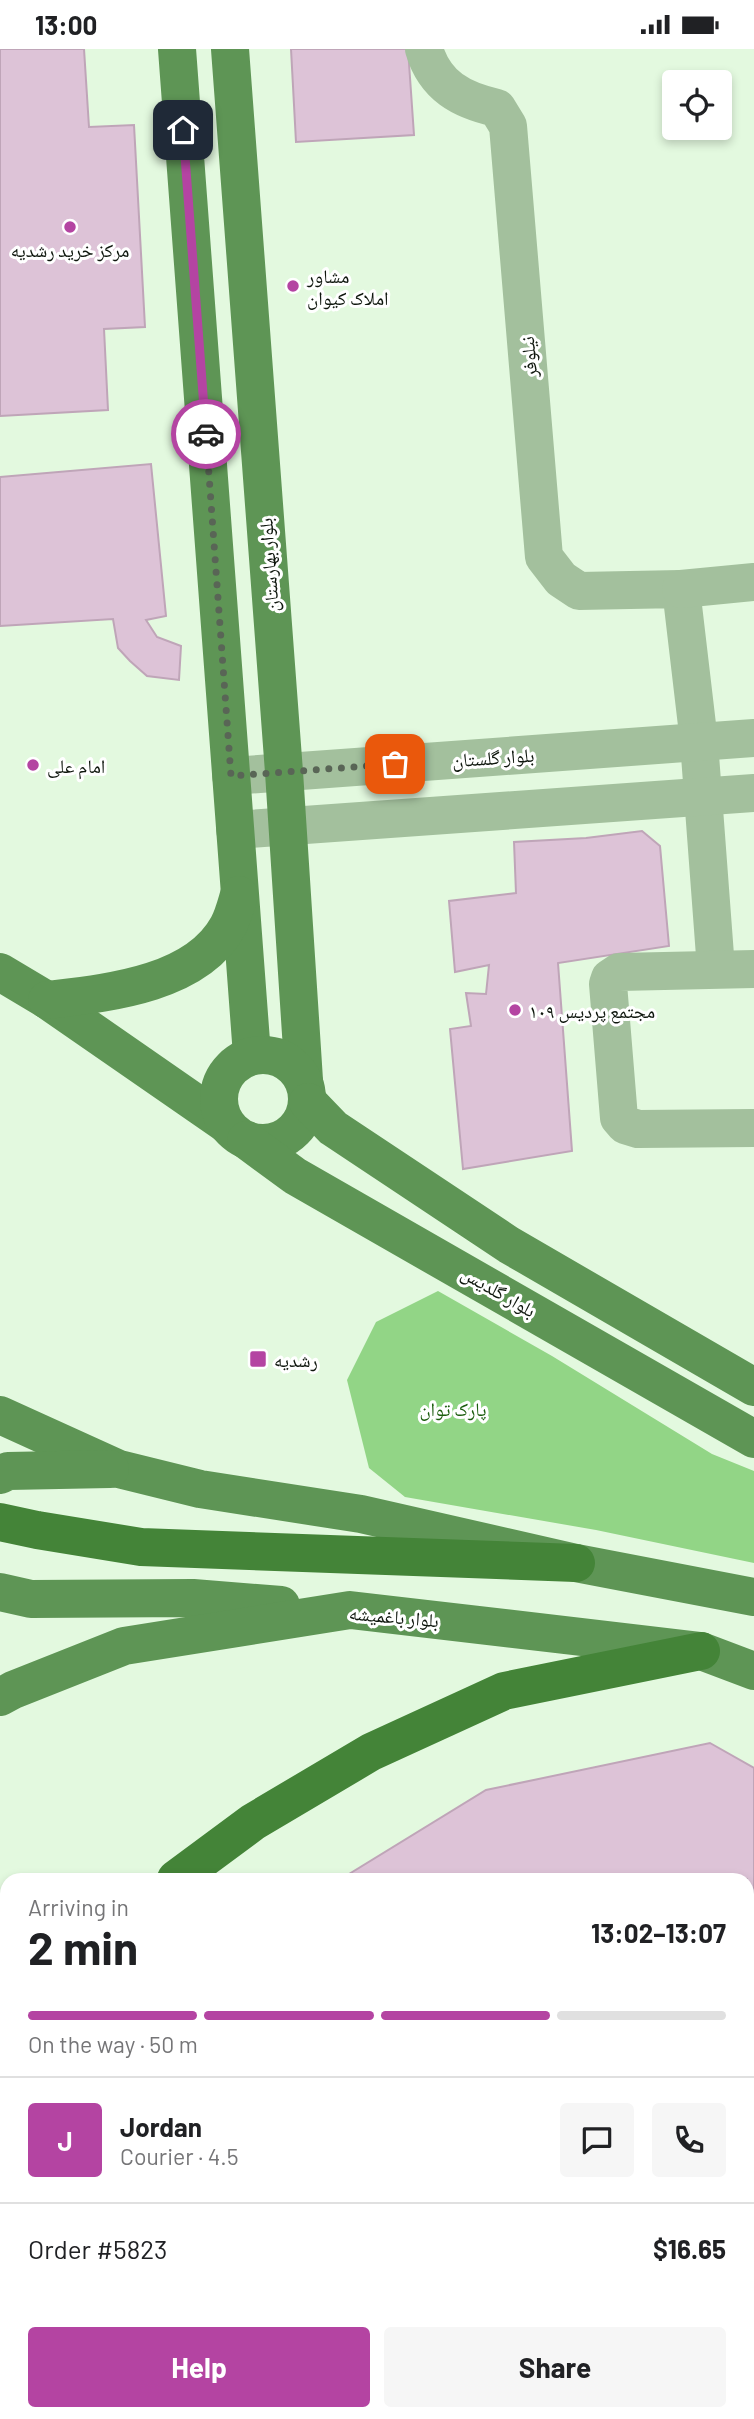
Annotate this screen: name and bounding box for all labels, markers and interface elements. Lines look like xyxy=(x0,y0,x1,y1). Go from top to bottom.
text: 13:00 xyxy=(35,9,97,40)
map controls xyxy=(662,70,732,140)
button: locate xyxy=(662,70,732,140)
pin xyxy=(153,100,213,160)
icon: home xyxy=(164,111,202,149)
marker: مرکز خرید رشدیه xyxy=(62,219,78,235)
place label: مرکز خرید رشدیه xyxy=(11,238,129,262)
place label: مشاور املاک کیوان xyxy=(306,264,389,310)
marker: مشاور املاک کیوان xyxy=(285,278,301,294)
street label: نیلوفر xyxy=(515,335,542,380)
courier xyxy=(171,399,241,469)
icon: car xyxy=(187,415,225,453)
street label: بلوار بهارستان xyxy=(253,517,284,613)
pin xyxy=(365,734,425,794)
street label: بلوار گلستان xyxy=(451,743,535,772)
icon: bag xyxy=(376,745,414,783)
place label: امام علی xyxy=(47,754,105,780)
marker: امام علی xyxy=(25,757,41,773)
place label: مجتمع پردیس ۱۰۹ xyxy=(529,999,655,1024)
marker: مجتمع پردیس ۱۰۹ xyxy=(507,1002,523,1018)
street label: بلوار گلدیس xyxy=(457,1261,540,1322)
place label: رشدیه xyxy=(274,1348,318,1372)
marker: رشدیه xyxy=(248,1349,268,1369)
park label: پارک توان xyxy=(419,1397,487,1421)
street label: بلوار باغمیشه xyxy=(348,1601,440,1632)
text: Arriving in xyxy=(28,1893,129,1921)
text: 13:02–13:07 xyxy=(591,1917,726,1948)
text: 2 min xyxy=(28,1919,138,1974)
text: On the way · 50 m xyxy=(28,2030,198,2058)
button: chat xyxy=(560,2103,634,2177)
button: phone xyxy=(652,2103,726,2177)
text: Jordan xyxy=(120,2111,202,2142)
text: J xyxy=(57,2125,73,2156)
text: Courier · 4.5 xyxy=(120,2142,239,2170)
text: Order #5823 xyxy=(28,2233,167,2264)
text: $16.65 xyxy=(653,2233,726,2264)
button: Help xyxy=(28,2327,370,2407)
button: Share xyxy=(384,2327,726,2407)

